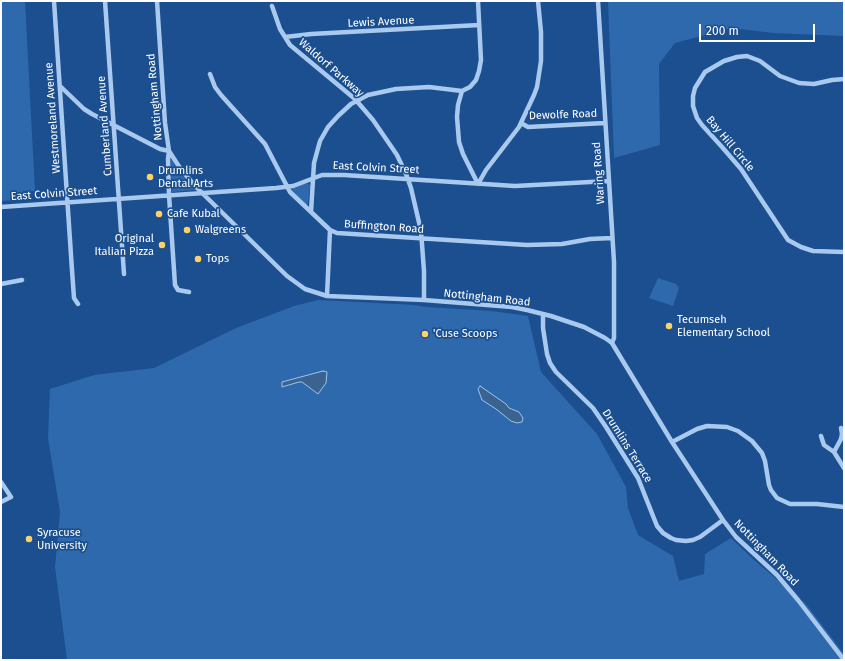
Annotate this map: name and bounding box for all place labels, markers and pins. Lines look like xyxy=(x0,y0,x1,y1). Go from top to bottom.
place label: Drumlins Dental Arts xyxy=(158,164,213,190)
marker: Drumlins Dental Arts xyxy=(145,172,155,182)
place label: Cafe Kubal xyxy=(167,207,220,221)
marker: Cafe Kubal xyxy=(154,209,164,219)
place label: Walgreens xyxy=(195,223,246,237)
marker: Walgreens xyxy=(182,225,192,235)
place label: Original Italian Pizza xyxy=(94,232,154,258)
marker: Original Italian Pizza xyxy=(157,240,167,250)
place label: Tops xyxy=(206,252,229,266)
marker: Tops xyxy=(193,254,203,264)
place label: Tecumseh Elementary School xyxy=(677,313,770,339)
marker: Tecumseh Elementary School xyxy=(664,321,674,331)
place label: 'Cuse Scoops xyxy=(433,327,497,341)
marker: 'Cuse Scoops xyxy=(420,329,430,339)
place label: Syracuse University xyxy=(37,526,87,552)
marker: Syracuse University xyxy=(24,534,34,544)

